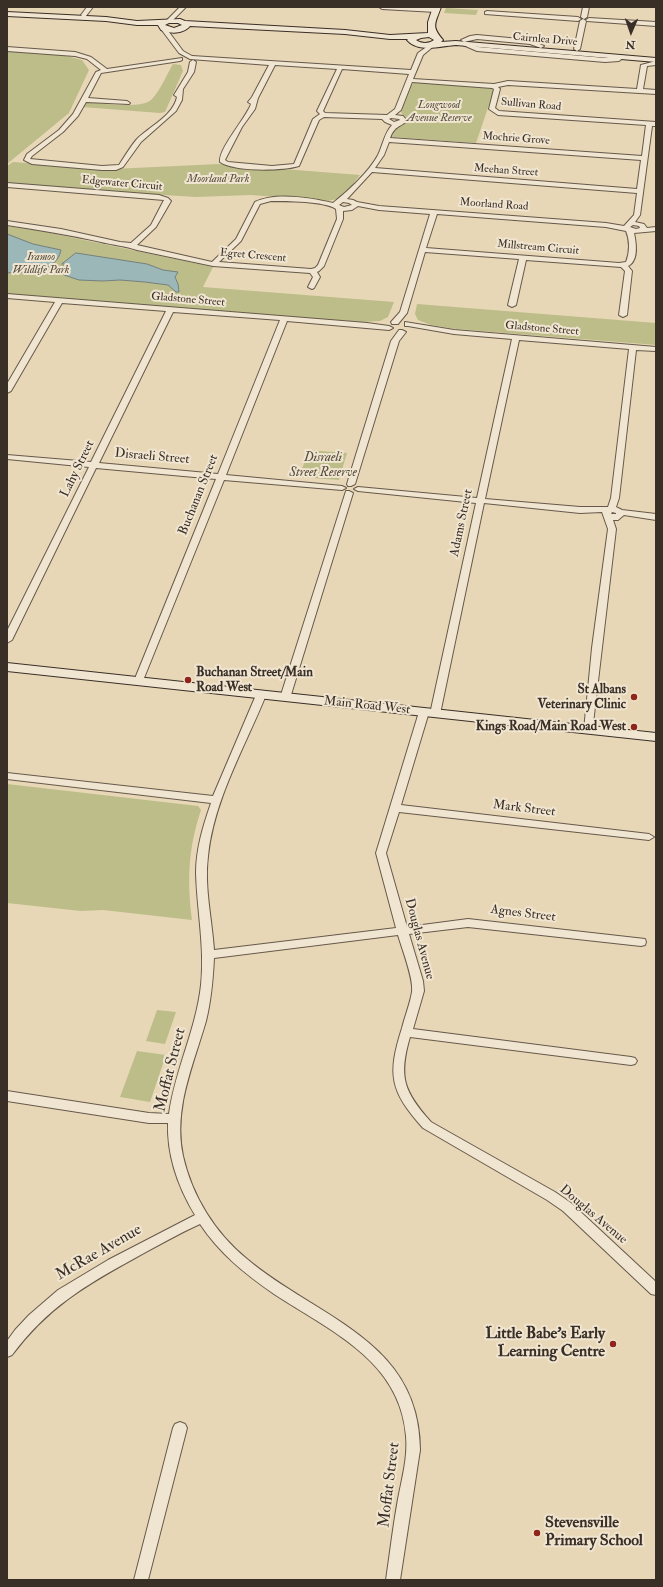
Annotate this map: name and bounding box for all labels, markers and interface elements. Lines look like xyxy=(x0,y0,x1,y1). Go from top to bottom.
north arrow xyxy=(611,12,651,52)
street label: Cairnlea Drive xyxy=(512,31,578,49)
text: N xyxy=(625,38,636,51)
street label: Sullivan Road xyxy=(500,96,562,114)
park label: Longwood Avenue Reserve xyxy=(406,99,472,125)
street label: Mochrie Grove xyxy=(482,130,550,148)
street label: Meehan Street xyxy=(473,162,539,180)
park label: Moorland Park xyxy=(187,173,249,187)
street label: Edgewater Circuit xyxy=(81,174,163,194)
street label: Moorland Road xyxy=(459,196,529,214)
street label: Millstream Circuit xyxy=(497,238,579,258)
street label: Egret Crescent xyxy=(219,247,287,265)
park label: Iramoo Wildlife Park xyxy=(13,251,69,277)
street label: Gladstone Street xyxy=(151,290,225,310)
street label: Gladstone Street xyxy=(505,319,579,339)
street label: Lahy Street xyxy=(58,438,98,500)
street label: Disraeli Street xyxy=(114,446,190,468)
park label: Disraeli Street Reserve xyxy=(289,450,357,481)
street label: Buchanan Street xyxy=(176,452,222,538)
street label: Adams Street xyxy=(447,488,477,558)
place label: Buchanan Street/Main Road West xyxy=(196,665,313,696)
marker: Buchanan Street/Main Road West xyxy=(183,675,193,685)
place label: St Albans Veterinary Clinic xyxy=(537,682,626,713)
marker: St Albans Veterinary Clinic xyxy=(629,692,639,702)
street label: Main Road West xyxy=(323,694,411,718)
place label: Kings Road/Main Road West xyxy=(476,719,626,735)
marker: Kings Road/Main Road West xyxy=(629,722,639,732)
street label: Mark Street xyxy=(492,797,556,821)
street label: Douglas Avenue xyxy=(401,897,437,981)
street label: Agnes Street xyxy=(490,902,556,926)
street label: Moffat Street xyxy=(151,1026,191,1114)
street label: Douglas Avenue xyxy=(556,1182,630,1248)
street label: McRae Avenue xyxy=(53,1221,145,1285)
place label: Little Babe's Early Learning Centre xyxy=(485,1325,605,1363)
marker: Little Babe's Early Learning Centre xyxy=(608,1339,618,1349)
street label: Moffat Street xyxy=(375,1441,405,1529)
place label: Stevensville Primary School xyxy=(545,1514,643,1552)
marker: Stevensville Primary School xyxy=(532,1528,542,1538)

